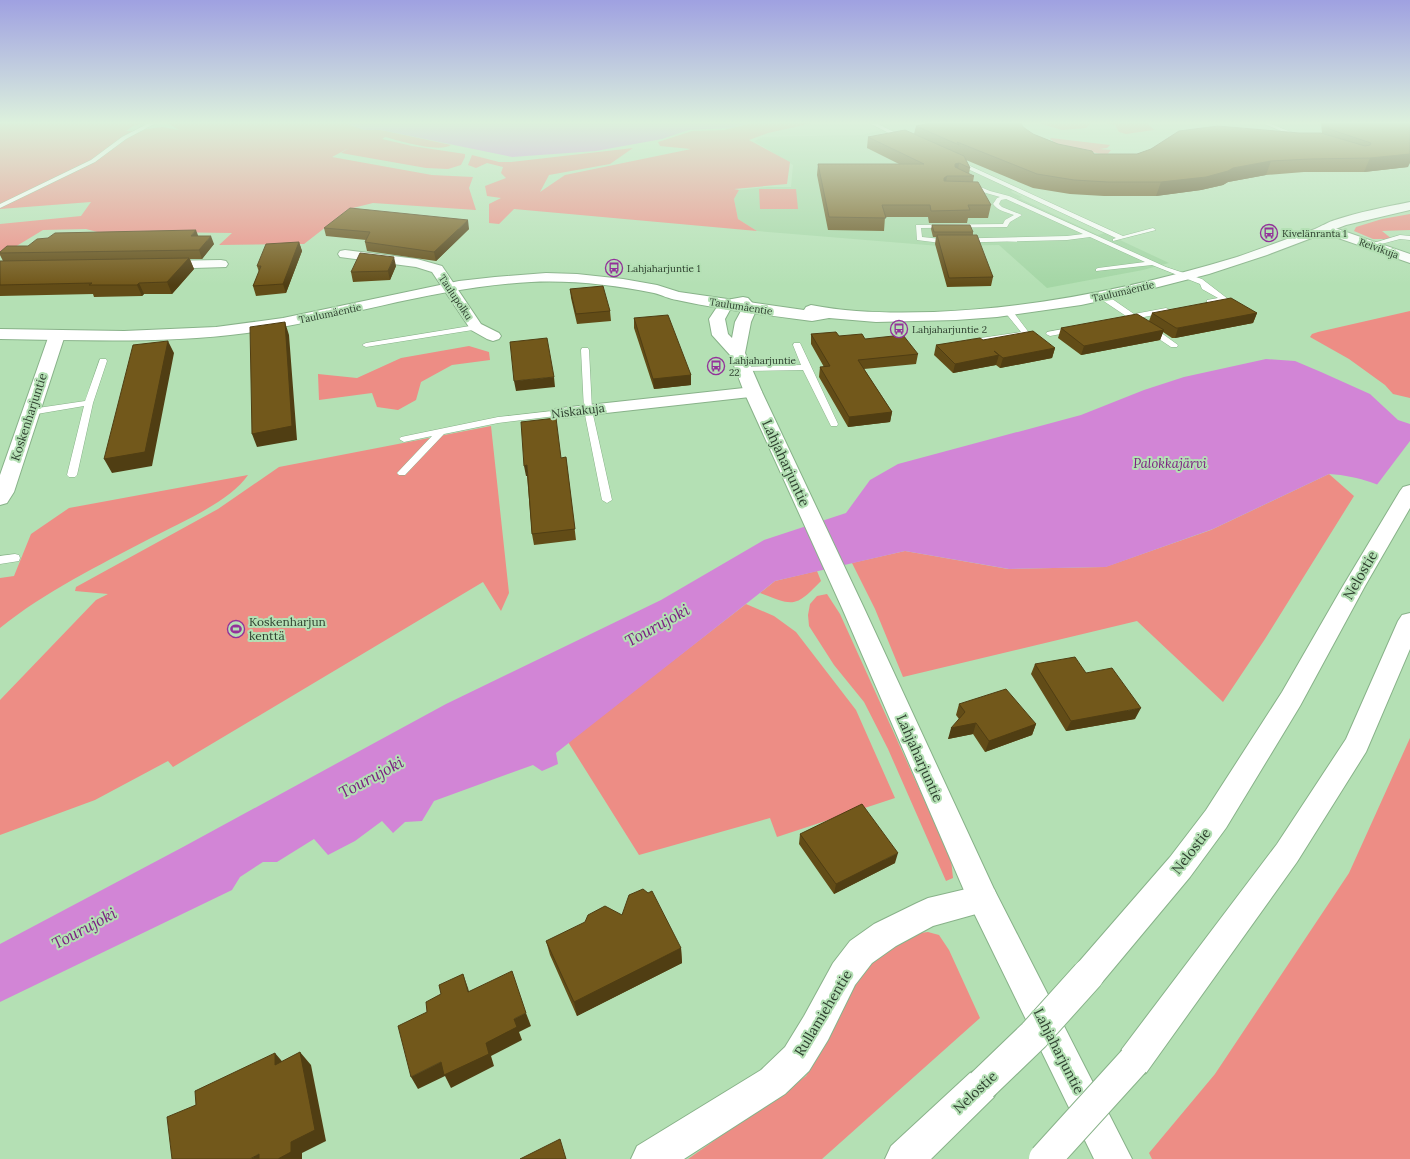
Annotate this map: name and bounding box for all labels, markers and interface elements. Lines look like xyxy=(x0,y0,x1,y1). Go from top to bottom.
bus stop icon: Kivelänranta 1 xyxy=(1259,223,1279,243)
place label: Kivelänranta 1 xyxy=(1282,227,1347,240)
street label: Reivikuja xyxy=(1357,235,1401,262)
bus stop icon: Lahjaharjuntie 1 xyxy=(604,258,624,278)
place label: Lahjaharjuntie 1 xyxy=(627,262,701,275)
street label: Taulupolku xyxy=(436,272,475,322)
street label: Taulumäentie xyxy=(1091,278,1156,305)
street label: Taulumäentie xyxy=(709,295,774,318)
street label: Taulumäentie xyxy=(298,300,363,326)
bus stop icon: Lahjaharjuntie 2 xyxy=(889,319,909,339)
place label: Lahjaharjuntie 2 xyxy=(912,323,987,336)
place label: Lahjaharjuntie 22 xyxy=(729,354,797,379)
bus stop icon: Lahjaharjuntie 22 xyxy=(706,356,726,376)
street label: Koskenharjuntie xyxy=(7,371,50,463)
street label: Niskakuja xyxy=(550,400,605,421)
street label: Lahjaharjuntie xyxy=(758,417,814,510)
water label: Palokkajärvi xyxy=(1133,455,1208,472)
street label: Nelostie xyxy=(1339,547,1381,603)
water label: Tourujoki xyxy=(621,599,693,651)
place label: Koskenharjun kenttä xyxy=(249,614,326,643)
sports icon: Koskenharjun kenttä xyxy=(226,619,246,639)
street label: Lahjaharjuntie xyxy=(893,711,947,805)
water label: Tourujoki xyxy=(335,752,407,802)
street label: Nelostie xyxy=(1167,824,1215,878)
water label: Tourujoki xyxy=(48,903,120,953)
street label: Rullamiehentie xyxy=(790,966,856,1059)
street label: Lahjaharjuntie xyxy=(1030,1005,1088,1097)
street label: Nelostie xyxy=(949,1067,1001,1117)

